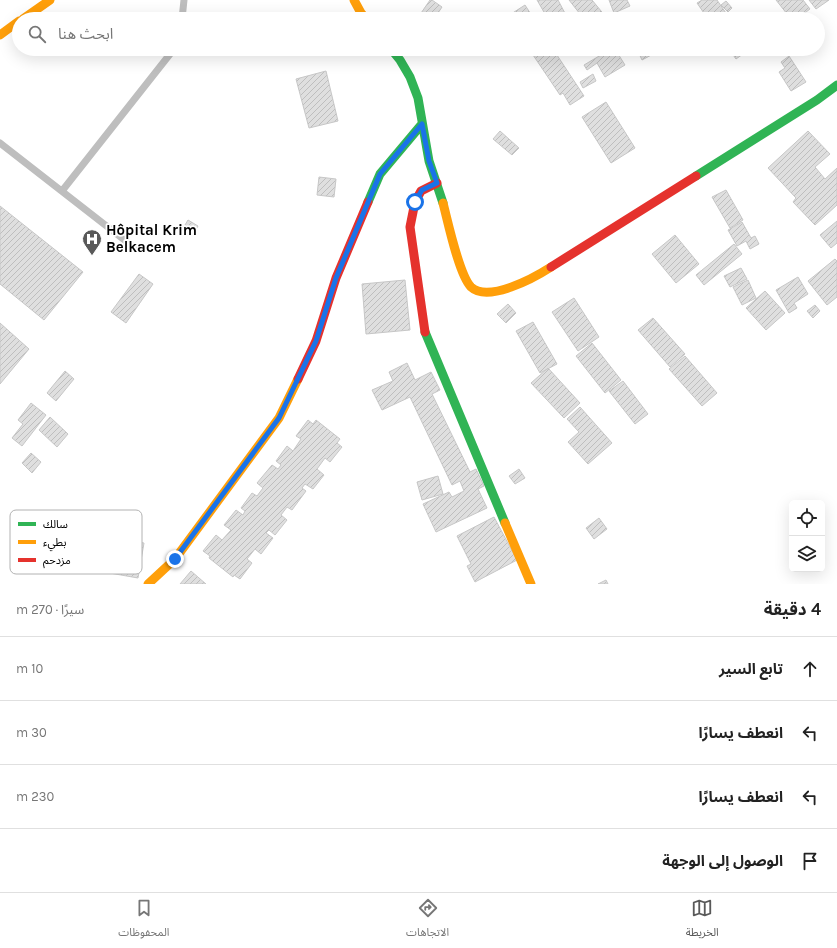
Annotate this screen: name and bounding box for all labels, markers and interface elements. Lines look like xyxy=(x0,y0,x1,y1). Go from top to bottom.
search box xyxy=(12,12,825,56)
icon: search xyxy=(26,23,48,45)
text: ابحث هنا xyxy=(58,25,113,43)
route start xyxy=(406,193,424,211)
place label: Hôpital Krim Belkacem xyxy=(106,221,197,256)
hospital icon: Hôpital Krim Belkacem xyxy=(81,228,103,256)
map controls xyxy=(789,500,825,572)
button: locate xyxy=(789,500,825,536)
legend xyxy=(10,510,142,574)
text: سالك xyxy=(43,518,68,531)
text: بطيء xyxy=(43,536,66,552)
button: layers xyxy=(789,536,825,572)
route end xyxy=(166,550,184,568)
text: مزدحم xyxy=(43,554,71,569)
text: 4 دقيقة xyxy=(764,599,821,619)
text: سيرًا · 270 m xyxy=(16,602,84,617)
icon: ahead xyxy=(799,658,821,680)
text: تابع السير xyxy=(719,660,783,678)
text: 10 m xyxy=(16,661,43,676)
icon: left xyxy=(799,722,821,744)
text: انعطف يسارًا xyxy=(699,724,783,742)
text: 30 m xyxy=(16,725,47,740)
icon: left xyxy=(799,786,821,808)
text: انعطف يسارًا xyxy=(699,788,783,806)
text: 230 m xyxy=(16,789,54,804)
icon: arrive xyxy=(799,850,821,872)
text: الوصول إلى الوجهة xyxy=(662,852,783,870)
tab: المحفوظات xyxy=(118,897,169,944)
tab: الاتجاهات xyxy=(406,897,449,944)
tab: الخريطة xyxy=(686,897,719,944)

